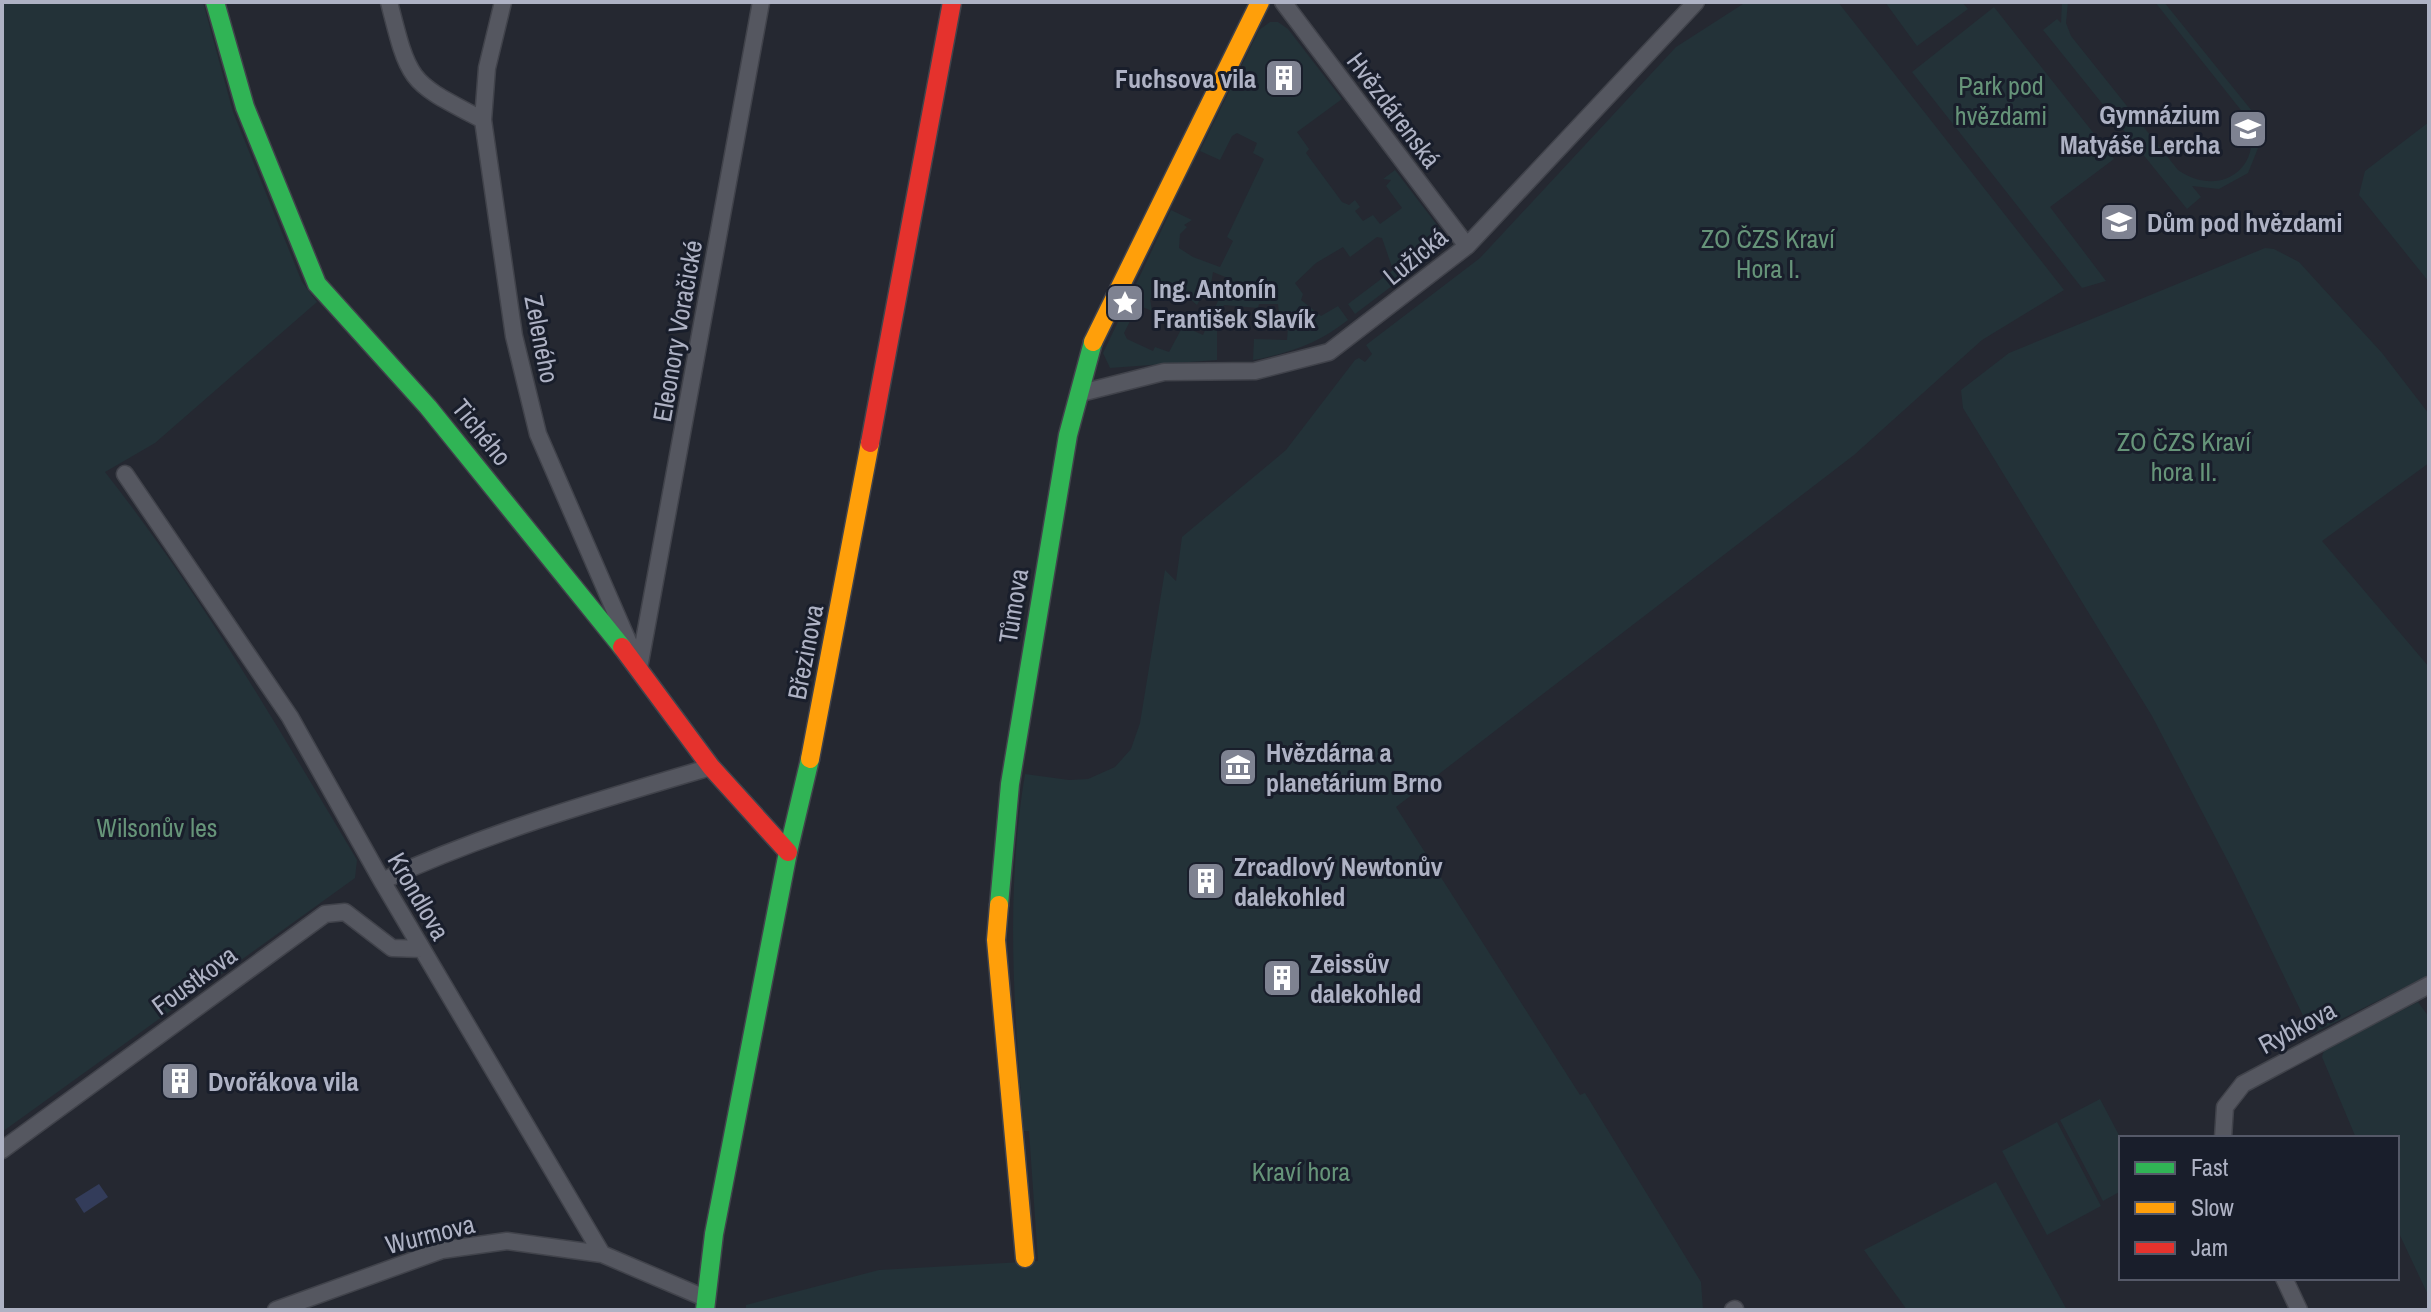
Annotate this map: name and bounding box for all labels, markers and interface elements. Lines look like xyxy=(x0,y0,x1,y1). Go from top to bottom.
street label: Hvězdárenská xyxy=(1339,45,1449,175)
building icon: Fuchsova vila xyxy=(1263,57,1305,99)
place label: Fuchsova vila xyxy=(1115,61,1256,96)
park label: Park pod hvězdami xyxy=(1955,68,2047,133)
place label: Gymnázium Matyáše Lercha xyxy=(2060,97,2220,162)
school or university icon: Gymnázium Matyáše Lercha xyxy=(2227,108,2269,150)
school or university icon: Dům pod hvězdami xyxy=(2098,201,2140,243)
place label: Dům pod hvězdami xyxy=(2147,205,2342,240)
street label: Lužická xyxy=(1375,219,1455,293)
park label: ZO ČZS Kraví Hora I. xyxy=(1701,221,1836,286)
street label: Eleonory Voračické xyxy=(644,238,710,424)
place label: Ing. Antonín František Slavík xyxy=(1153,271,1316,336)
place icon: Ing. Antonín František Slavík xyxy=(1104,282,1146,324)
street label: Zeleného xyxy=(516,292,568,386)
street label: Tichého xyxy=(444,391,520,473)
park label: ZO ČZS Kraví hora II. xyxy=(2117,424,2252,489)
street label: Tůmova xyxy=(990,566,1036,646)
street label: Březinova xyxy=(779,601,831,702)
place label: Hvězdárna a planetárium Brno xyxy=(1266,735,1443,800)
museum icon: Hvězdárna a planetárium Brno xyxy=(1217,746,1259,788)
park label: Wilsonův les xyxy=(97,810,217,845)
street label: Krondlova xyxy=(380,846,458,946)
place label: Zrcadlový Newtonův dalekohled xyxy=(1234,849,1443,914)
building icon: Zrcadlový Newtonův dalekohled xyxy=(1185,860,1227,902)
street label: Foustkova xyxy=(144,937,244,1023)
place label: Zeissův dalekohled xyxy=(1310,946,1421,1011)
building icon: Zeissův dalekohled xyxy=(1261,957,1303,999)
street label: Rybkova xyxy=(2252,992,2342,1062)
building icon: Dvořákova vila xyxy=(159,1060,201,1102)
place label: Dvořákova vila xyxy=(208,1064,359,1099)
legend xyxy=(2119,1136,2399,1280)
text: Fast xyxy=(2191,1151,2229,1183)
park label: Kraví hora xyxy=(1252,1154,1350,1189)
text: Slow xyxy=(2191,1191,2234,1223)
street label: Wurmova xyxy=(382,1206,478,1262)
text: Jam xyxy=(2191,1231,2228,1263)

